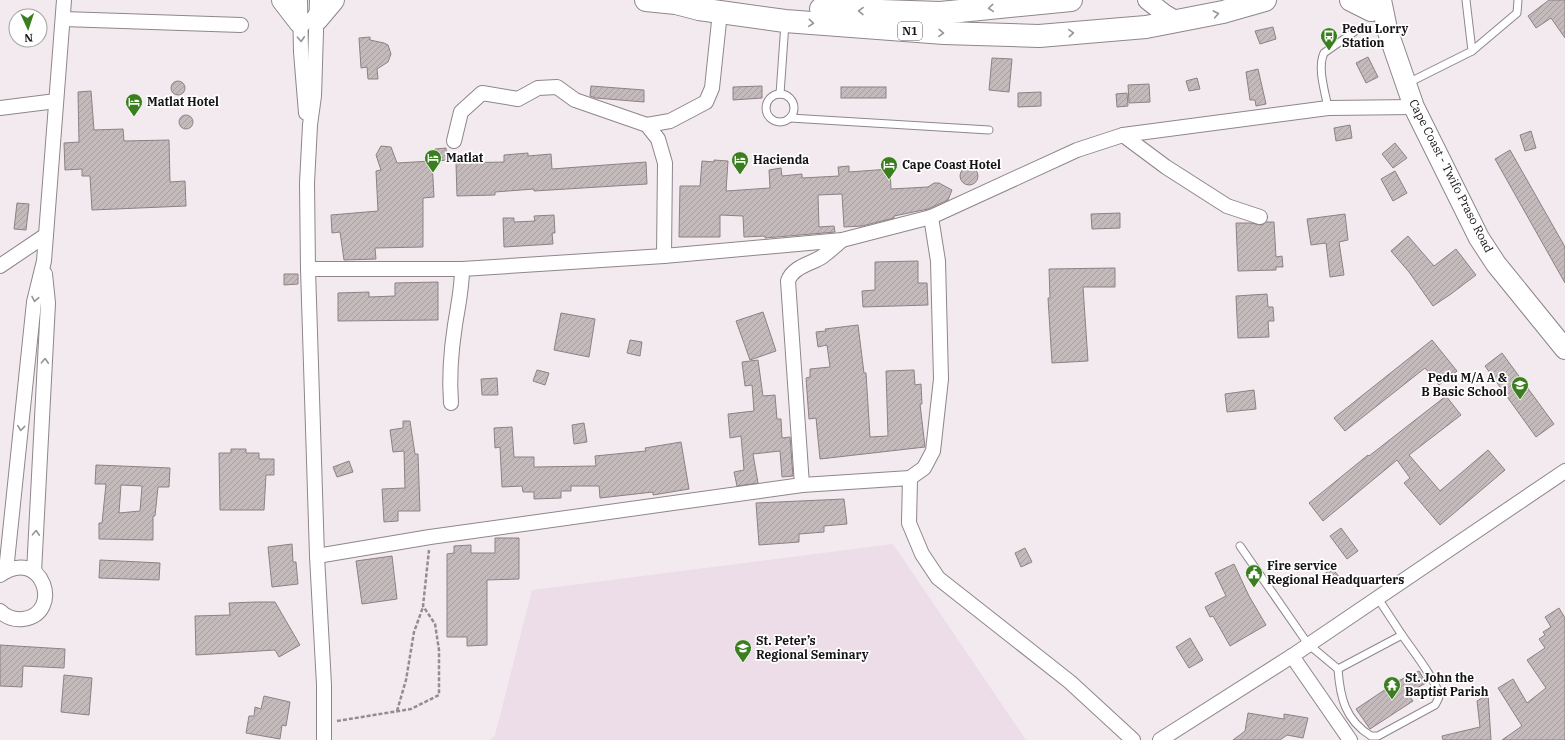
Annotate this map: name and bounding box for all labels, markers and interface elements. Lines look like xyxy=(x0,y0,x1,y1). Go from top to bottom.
one-way arrow xyxy=(988,4,994,13)
one-way arrow xyxy=(858,7,864,15)
north arrow xyxy=(8,8,48,48)
one-way arrow xyxy=(1213,10,1219,19)
one-way arrow xyxy=(808,19,815,28)
place label: Pedu Lorry Station xyxy=(1342,21,1408,50)
road number: N1 xyxy=(898,22,922,40)
bus stop icon: Pedu Lorry Station xyxy=(1319,26,1339,51)
one-way arrow xyxy=(938,29,944,38)
one-way arrow xyxy=(1068,29,1074,38)
text: N xyxy=(24,31,33,45)
one-way arrow xyxy=(296,36,305,42)
hotel icon: Matlat Hotel xyxy=(124,92,144,117)
place label: Matlat Hotel xyxy=(147,94,219,109)
street label: Cape Coast - Twifo Praso Road xyxy=(1406,97,1497,255)
hotel icon: Matlat xyxy=(423,148,443,173)
place label: Matlat xyxy=(446,150,484,165)
hotel icon: Hacienda xyxy=(730,150,750,175)
place label: Hacienda xyxy=(753,152,809,167)
hotel icon: Cape Coast Hotel xyxy=(879,155,899,180)
place label: Cape Coast Hotel xyxy=(902,157,1001,172)
one-way arrow xyxy=(32,296,40,302)
one-way arrow xyxy=(40,358,49,364)
place label: Pedu M/A A & B Basic School xyxy=(1421,370,1507,399)
school or university icon: Pedu M/A A & B Basic School xyxy=(1510,375,1530,400)
one-way arrow xyxy=(17,425,26,431)
one-way arrow xyxy=(32,530,40,536)
place label: Fire service Regional Headquarters xyxy=(1267,558,1404,587)
public building icon: Fire service Regional Headquarters xyxy=(1244,563,1264,588)
place label: St. Peter’s Regional Seminary xyxy=(756,633,869,662)
school or university icon: St. Peter’s Regional Seminary xyxy=(733,638,753,663)
place label: St. John the Baptist Parish xyxy=(1405,670,1489,699)
temple icon: St. John the Baptist Parish xyxy=(1382,675,1402,700)

